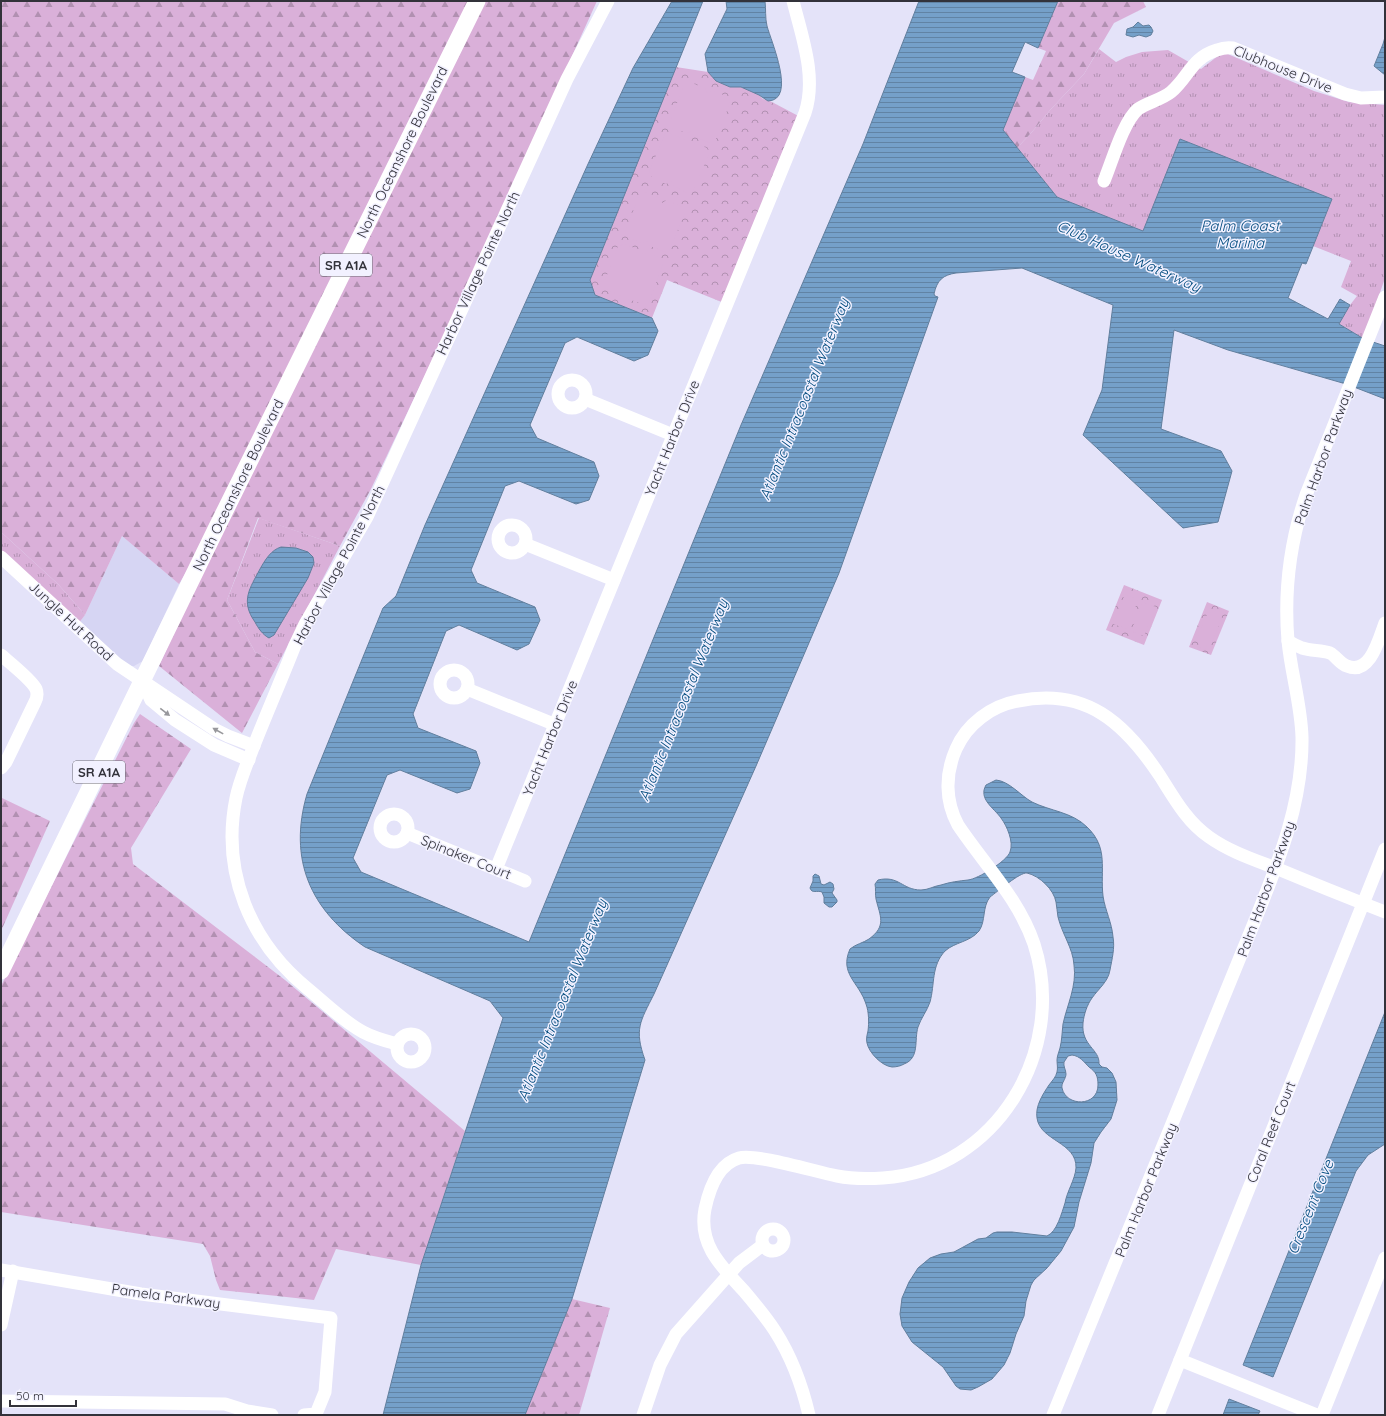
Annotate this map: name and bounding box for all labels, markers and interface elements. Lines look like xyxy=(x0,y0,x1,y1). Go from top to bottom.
street label: Clubhouse Drive xyxy=(1231,41,1335,97)
street label: North Oceanshore Boulevard xyxy=(353,63,451,241)
street label: Harbor Village Pointe North xyxy=(432,188,524,358)
water label: Club House Waterway xyxy=(1054,216,1205,297)
water label: Palm Coast Marina xyxy=(1200,216,1282,252)
road number: SR A1A xyxy=(320,254,372,276)
water label: Atlantic Intracoastal Waterway xyxy=(755,294,854,502)
street label: Yacht Harbor Drive xyxy=(641,377,703,499)
street label: Palm Harbor Parkway xyxy=(1290,387,1356,527)
street label: North Oceanshore Boulevard xyxy=(189,396,287,574)
street label: Harbor Village Pointe North xyxy=(289,482,389,648)
street label: Jungle Hut Road xyxy=(25,577,117,665)
water label: Atlantic Intracoastal Waterway xyxy=(634,595,733,803)
street label: Yacht Harbor Drive xyxy=(519,677,581,799)
one-way arrow xyxy=(160,708,171,716)
one-way arrow xyxy=(212,728,224,734)
road number: SR A1A xyxy=(73,761,125,783)
street label: Palm Harbor Parkway xyxy=(1233,819,1299,959)
street label: Spinaker Court xyxy=(418,831,514,883)
water label: Atlantic Intracoastal Waterway xyxy=(513,895,612,1103)
street label: Coral Reef Court xyxy=(1242,1078,1300,1185)
street label: Palm Harbor Parkway xyxy=(1111,1120,1181,1260)
water label: Crescent Cove xyxy=(1282,1157,1338,1257)
street label: Pamela Parkway xyxy=(110,1279,222,1313)
scale bar xyxy=(10,1382,76,1408)
text: 50 m xyxy=(16,1388,44,1403)

